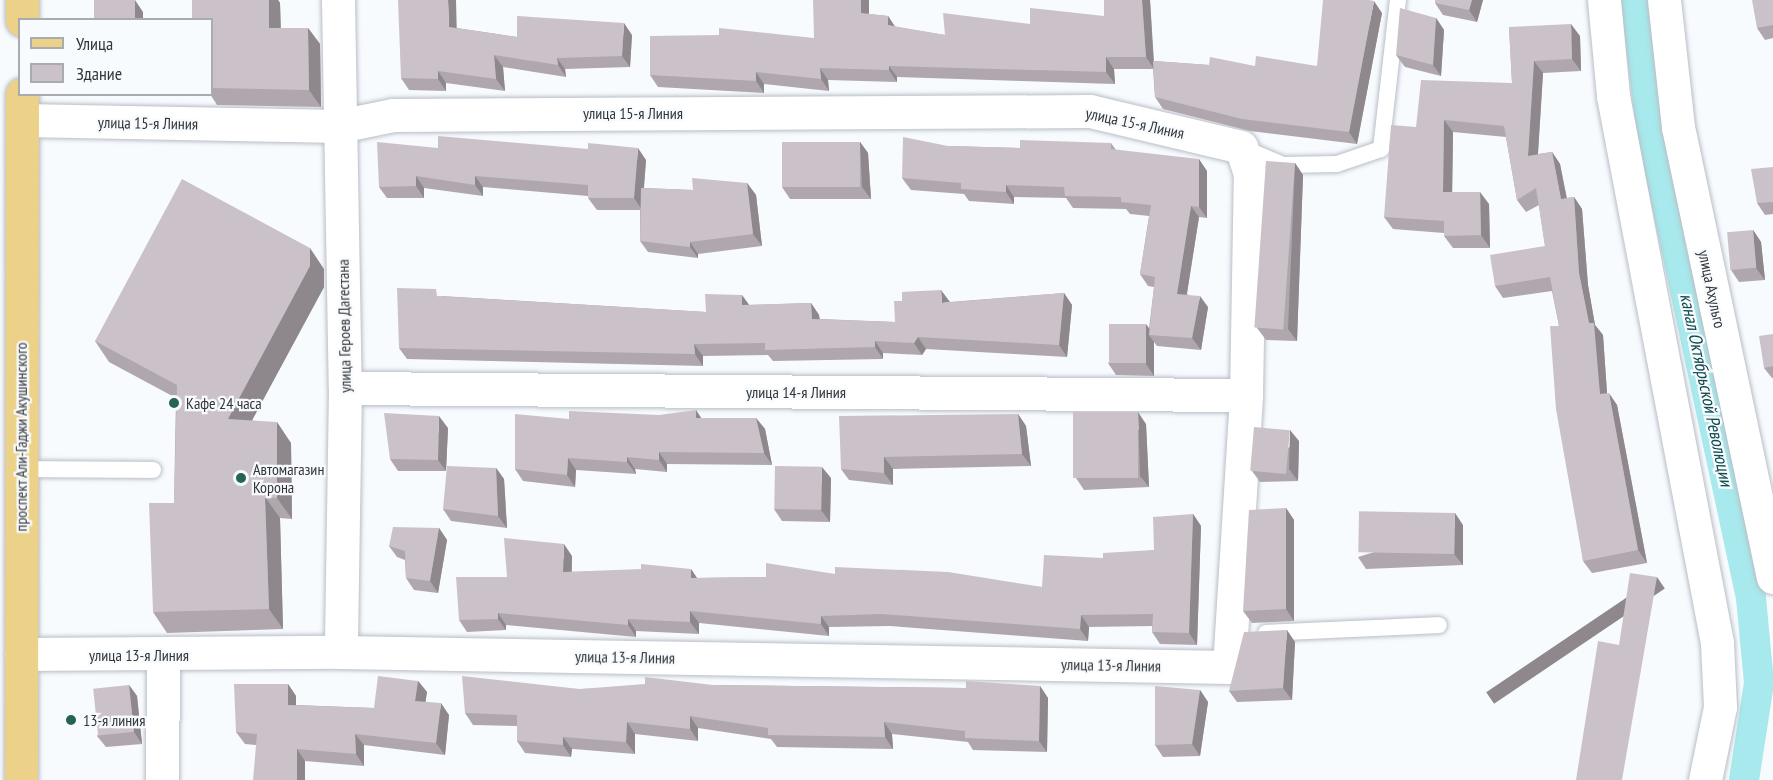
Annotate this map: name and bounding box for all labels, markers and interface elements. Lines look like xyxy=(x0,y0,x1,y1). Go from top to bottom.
legend xyxy=(18,18,213,96)
text: Улица xyxy=(76,32,113,55)
text: Здание xyxy=(76,62,122,85)
street label: улица 15-я Линия xyxy=(583,103,683,123)
street label: улица 15-я Линия xyxy=(1084,103,1186,143)
street label: улица 15-я Линия xyxy=(98,113,198,133)
street label: улица Ахульго xyxy=(1694,248,1730,330)
street label: улица Героев Дагестана xyxy=(333,259,355,393)
water label: канал Октябрьской Революции xyxy=(1675,292,1737,488)
street label: проспект Али-Гаджи Акушинского xyxy=(11,342,31,532)
street label: улица 14-я Линия xyxy=(746,382,846,402)
place label: Кафе 24 часа xyxy=(186,393,262,413)
marker: Кафе 24 часа xyxy=(167,396,181,410)
place label: Автомагазин Корона xyxy=(253,459,324,497)
marker: Автомагазин Корона xyxy=(234,471,248,485)
street label: улица 13-я Линия xyxy=(89,645,189,665)
street label: улица 13-я Линия xyxy=(575,647,675,667)
street label: улица 13-я Линия xyxy=(1061,655,1161,675)
place label: 13-я линия xyxy=(83,710,145,730)
marker: 13-я линия xyxy=(64,713,78,727)

